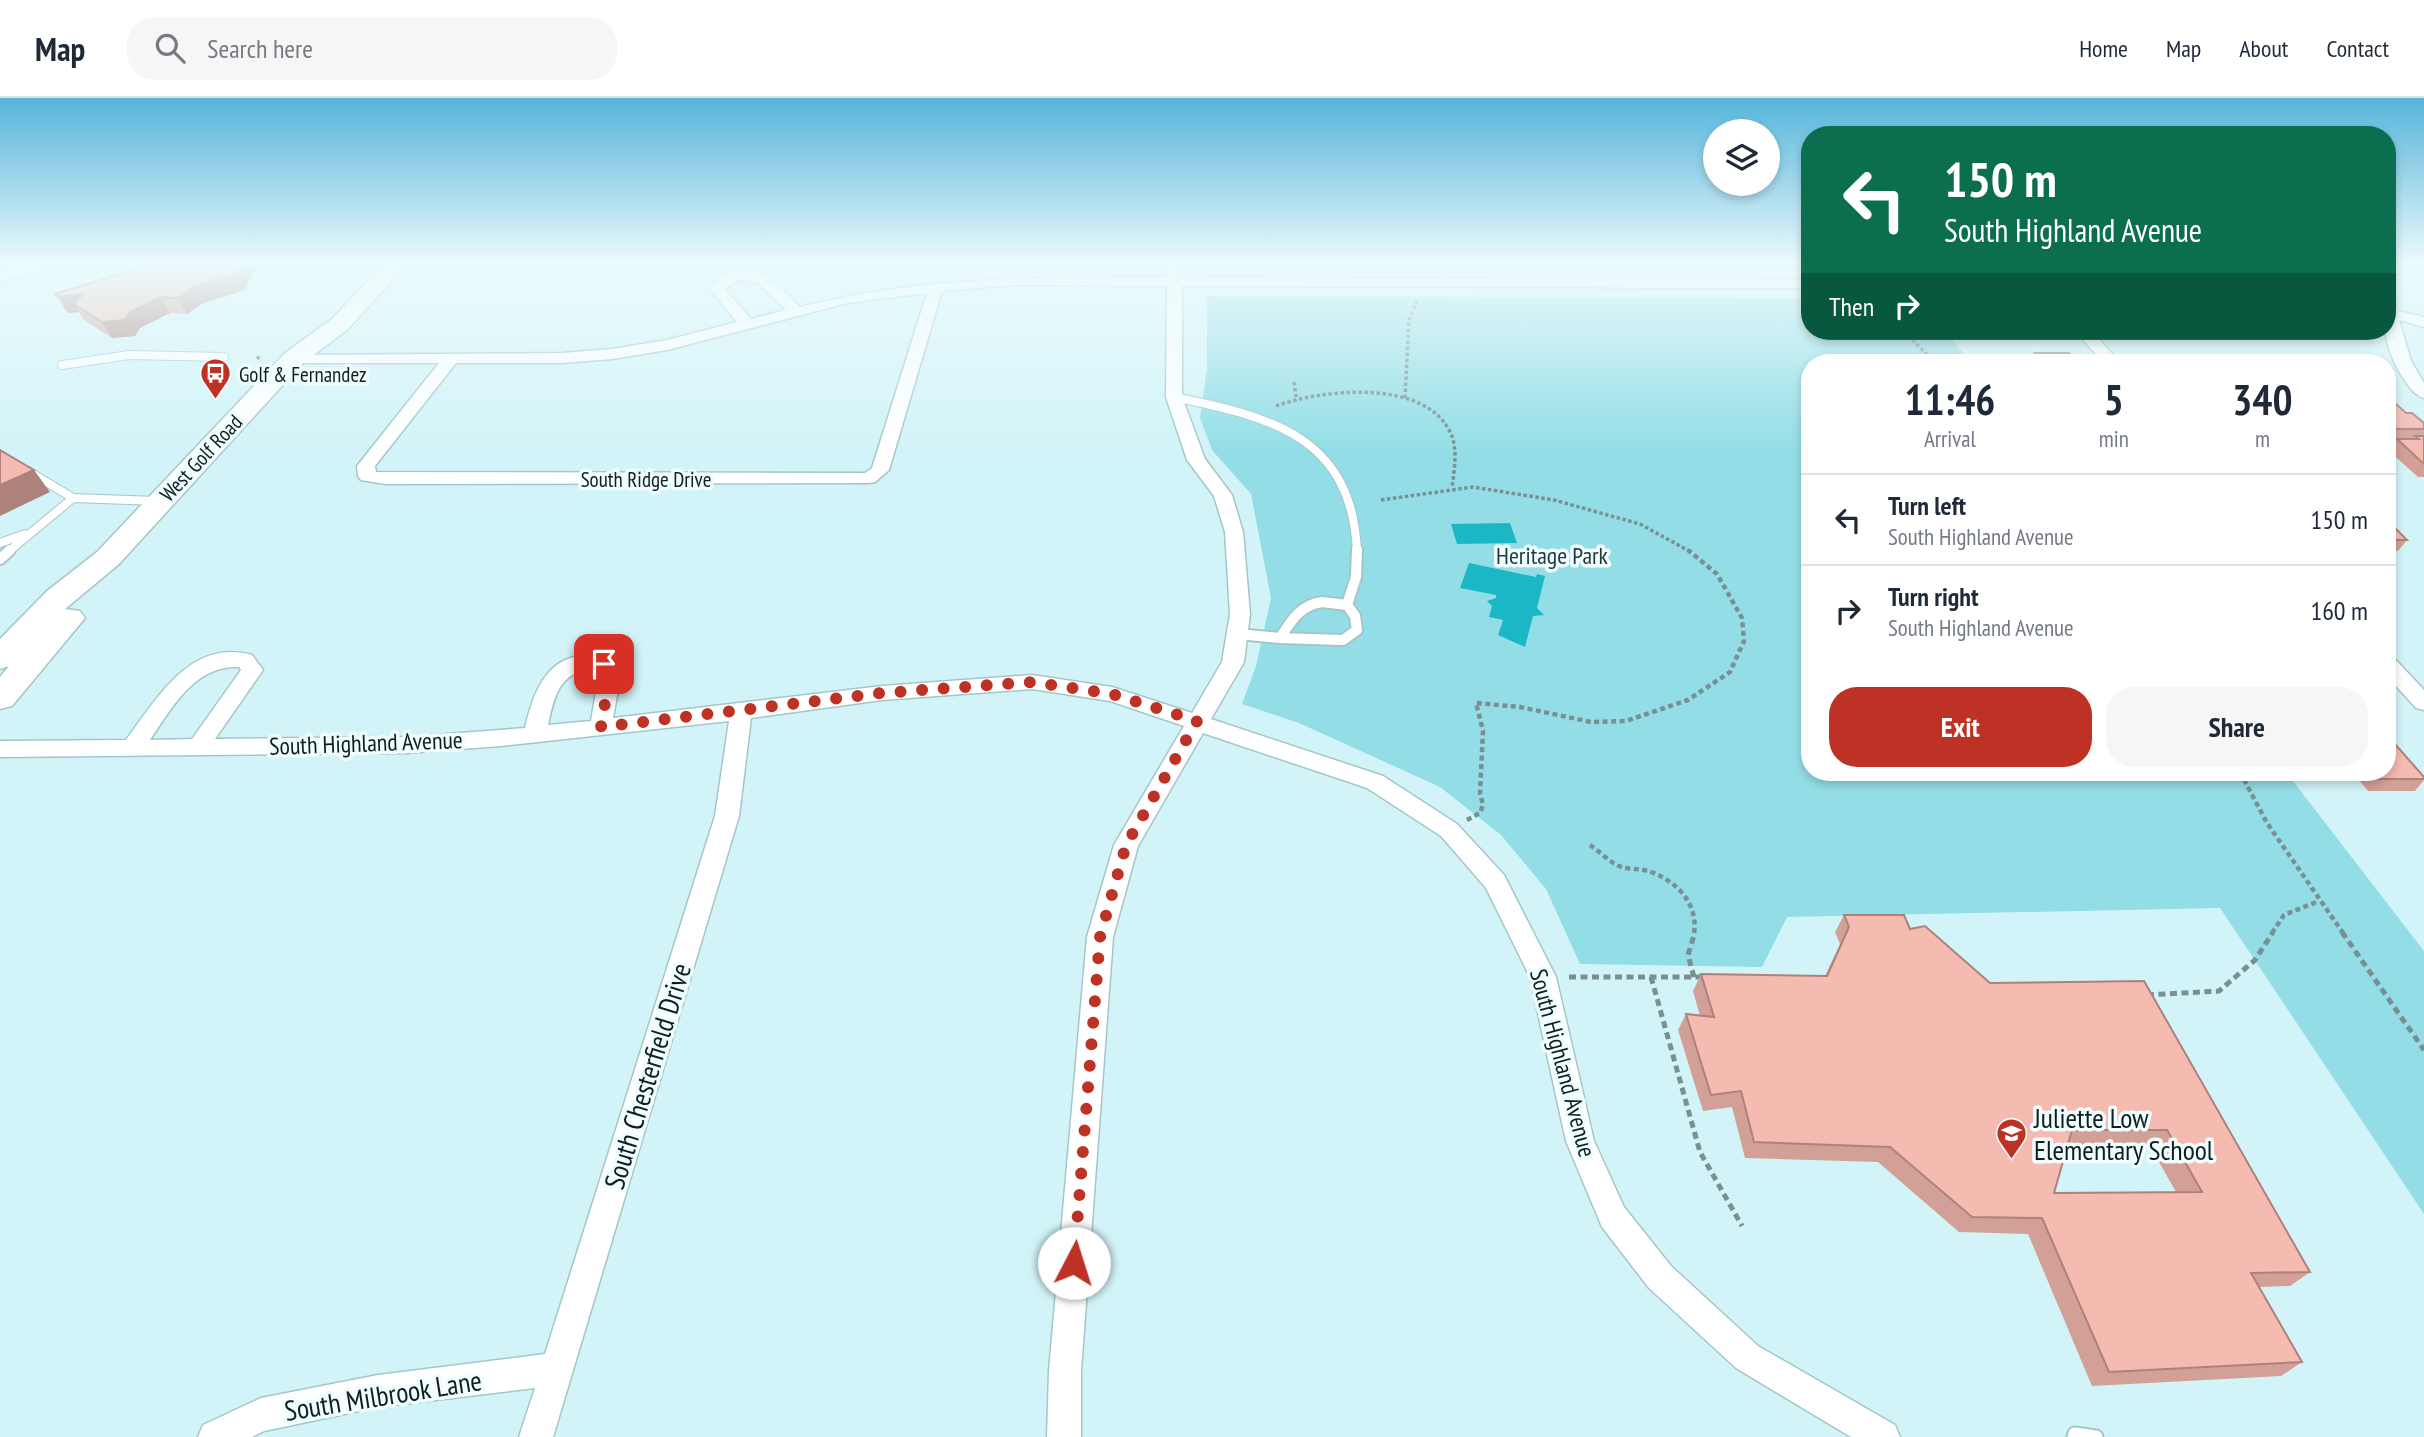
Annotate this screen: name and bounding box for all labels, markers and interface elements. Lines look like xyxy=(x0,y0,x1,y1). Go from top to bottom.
search box xyxy=(127,17,617,80)
text: Map xyxy=(35,27,85,70)
icon: search xyxy=(151,29,189,67)
text: Search here xyxy=(207,32,313,65)
text: Home xyxy=(2079,33,2128,64)
text: Map xyxy=(2166,33,2201,64)
text: About xyxy=(2239,33,2288,64)
text: Contact xyxy=(2326,33,2389,64)
map controls xyxy=(1703,119,1780,196)
button: layers xyxy=(1703,119,1780,196)
text: 150 m xyxy=(1944,147,2057,211)
icon: left xyxy=(1829,154,1920,245)
text: South Highland Avenue xyxy=(1944,209,2202,251)
icon: right xyxy=(1888,287,1926,325)
text: Then xyxy=(1829,290,1874,323)
bus stop icon: Golf & Fernandez xyxy=(199,357,233,401)
place label: Golf & Fernandez xyxy=(239,361,366,388)
text: 11:46 xyxy=(1904,372,1995,427)
text: 5 xyxy=(2104,372,2124,427)
text: 340 xyxy=(2232,372,2293,427)
street label: West Golf Road xyxy=(154,409,248,507)
text: Arrival xyxy=(1924,424,1976,453)
text: min xyxy=(2099,424,2129,453)
text: m xyxy=(2255,424,2270,453)
street label: South Ridge Drive xyxy=(581,466,711,493)
text: Turn left xyxy=(1888,489,1966,522)
icon: left xyxy=(1829,501,1867,539)
text: 150 m xyxy=(2310,503,2368,536)
text: South Highland Avenue xyxy=(1888,522,2074,551)
park label: Heritage Park xyxy=(1496,540,1609,571)
text: Turn right xyxy=(1888,580,1979,613)
icon: right xyxy=(1829,592,1867,630)
text: 160 m xyxy=(2310,594,2368,627)
text: South Highland Avenue xyxy=(1888,613,2074,642)
pin xyxy=(574,634,634,694)
icon: arrive xyxy=(585,645,623,683)
button: Exit xyxy=(1829,687,2092,767)
button: Share xyxy=(2106,687,2368,767)
street label: South Highland Avenue xyxy=(269,724,463,762)
street label: South Chesterfield Drive xyxy=(595,959,699,1193)
street label: South Highland Avenue xyxy=(1523,966,1603,1160)
place label: Juliette Low Elementary School xyxy=(2033,1099,2214,1168)
school or university icon: Juliette Low Elementary School xyxy=(1994,1116,2028,1160)
position arrow xyxy=(1037,1226,1111,1300)
street label: South Milbrook Lane xyxy=(282,1361,484,1429)

